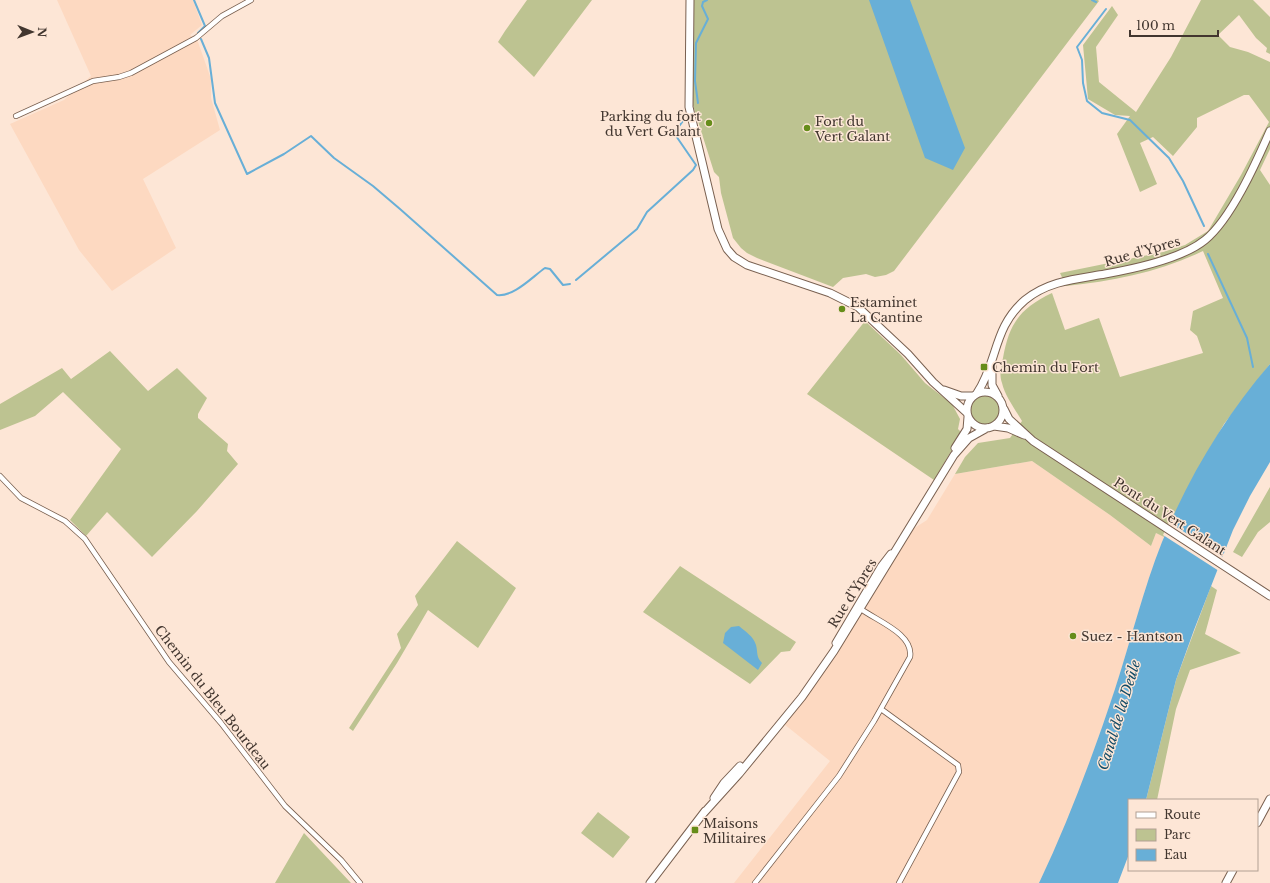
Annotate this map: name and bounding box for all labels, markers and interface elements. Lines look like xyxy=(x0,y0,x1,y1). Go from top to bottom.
north arrow xyxy=(12,12,52,52)
scale bar xyxy=(1130,12,1218,38)
text: 100 m xyxy=(1136,18,1175,33)
text: N xyxy=(35,27,49,38)
place label: Parking du fort du Vert Galant xyxy=(600,108,701,140)
place label: Fort du Vert Galant xyxy=(814,113,890,145)
marker: Parking du fort du Vert Galant xyxy=(704,118,714,128)
marker: Fort du Vert Galant xyxy=(802,123,812,133)
street label: Rue d'Ypres xyxy=(1102,232,1182,270)
place label: Estaminet La Cantine xyxy=(850,294,923,326)
marker: Estaminet La Cantine xyxy=(837,304,847,314)
place label: Chemin du Fort xyxy=(992,359,1099,376)
marker: Chemin du Fort xyxy=(979,362,989,372)
street label: Pont du Vert Galant xyxy=(1110,474,1229,559)
street label: Rue d'Ypres xyxy=(824,555,880,631)
street label: Chemin du Bleu Bourdeau xyxy=(151,622,274,773)
place label: Suez - Hantson xyxy=(1081,628,1183,645)
marker: Suez - Hantson xyxy=(1068,631,1078,641)
water label: Canal de la Deûle xyxy=(1094,657,1144,772)
legend xyxy=(1128,799,1258,871)
text: Route xyxy=(1164,807,1201,822)
place label: Maisons Militaires xyxy=(703,815,766,847)
marker: Maisons Militaires xyxy=(690,825,700,835)
text: Parc xyxy=(1164,827,1191,842)
text: Eau xyxy=(1164,847,1187,862)

